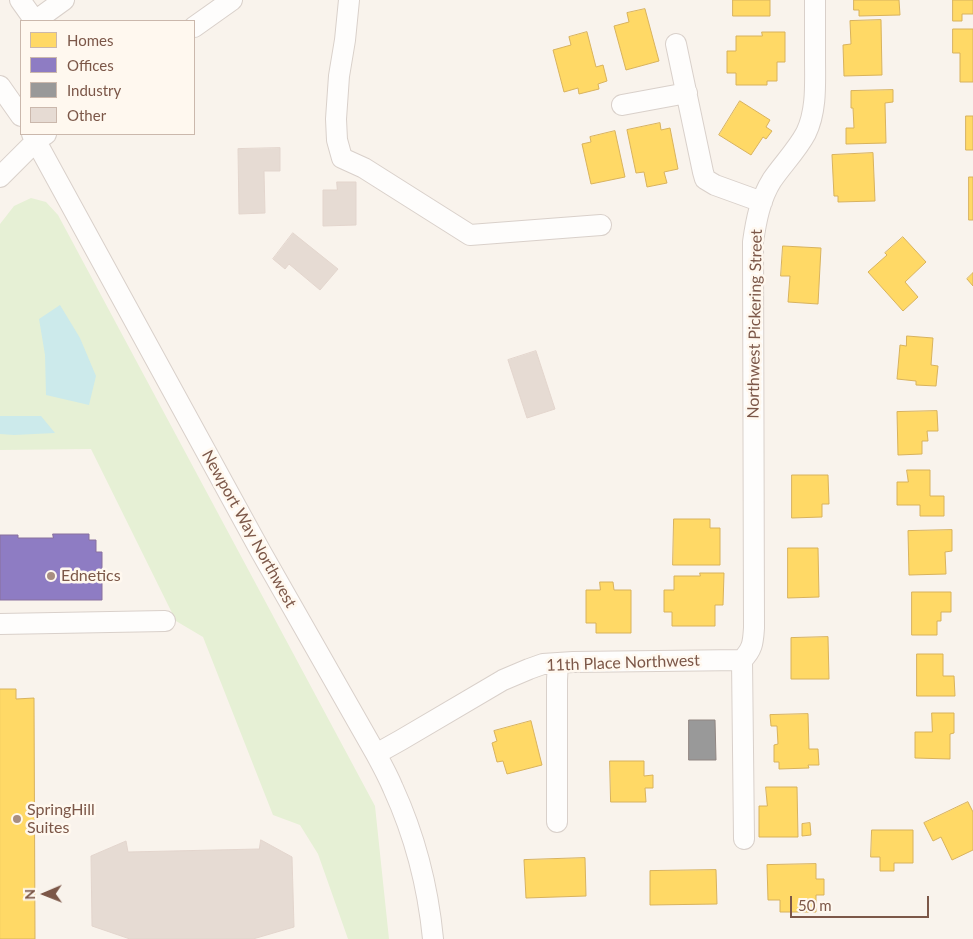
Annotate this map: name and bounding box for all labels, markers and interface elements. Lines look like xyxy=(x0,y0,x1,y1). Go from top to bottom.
legend xyxy=(20,20,195,135)
text: Homes xyxy=(67,31,113,49)
text: Offices xyxy=(67,56,114,74)
text: Industry xyxy=(67,81,121,99)
text: Other xyxy=(67,106,106,124)
street label: Northwest Pickering Street xyxy=(744,229,766,419)
street label: Newport Way Northwest xyxy=(198,447,300,611)
place label: Ednetics xyxy=(61,566,121,586)
marker: Ednetics xyxy=(45,570,57,582)
street label: 11th Place Northwest xyxy=(546,651,700,675)
place label: SpringHill Suites xyxy=(27,800,95,838)
marker: SpringHill Suites xyxy=(11,813,23,825)
north arrow xyxy=(20,869,70,919)
scale bar xyxy=(793,886,932,918)
text: N xyxy=(21,889,38,900)
text: 50 m xyxy=(798,896,832,914)

